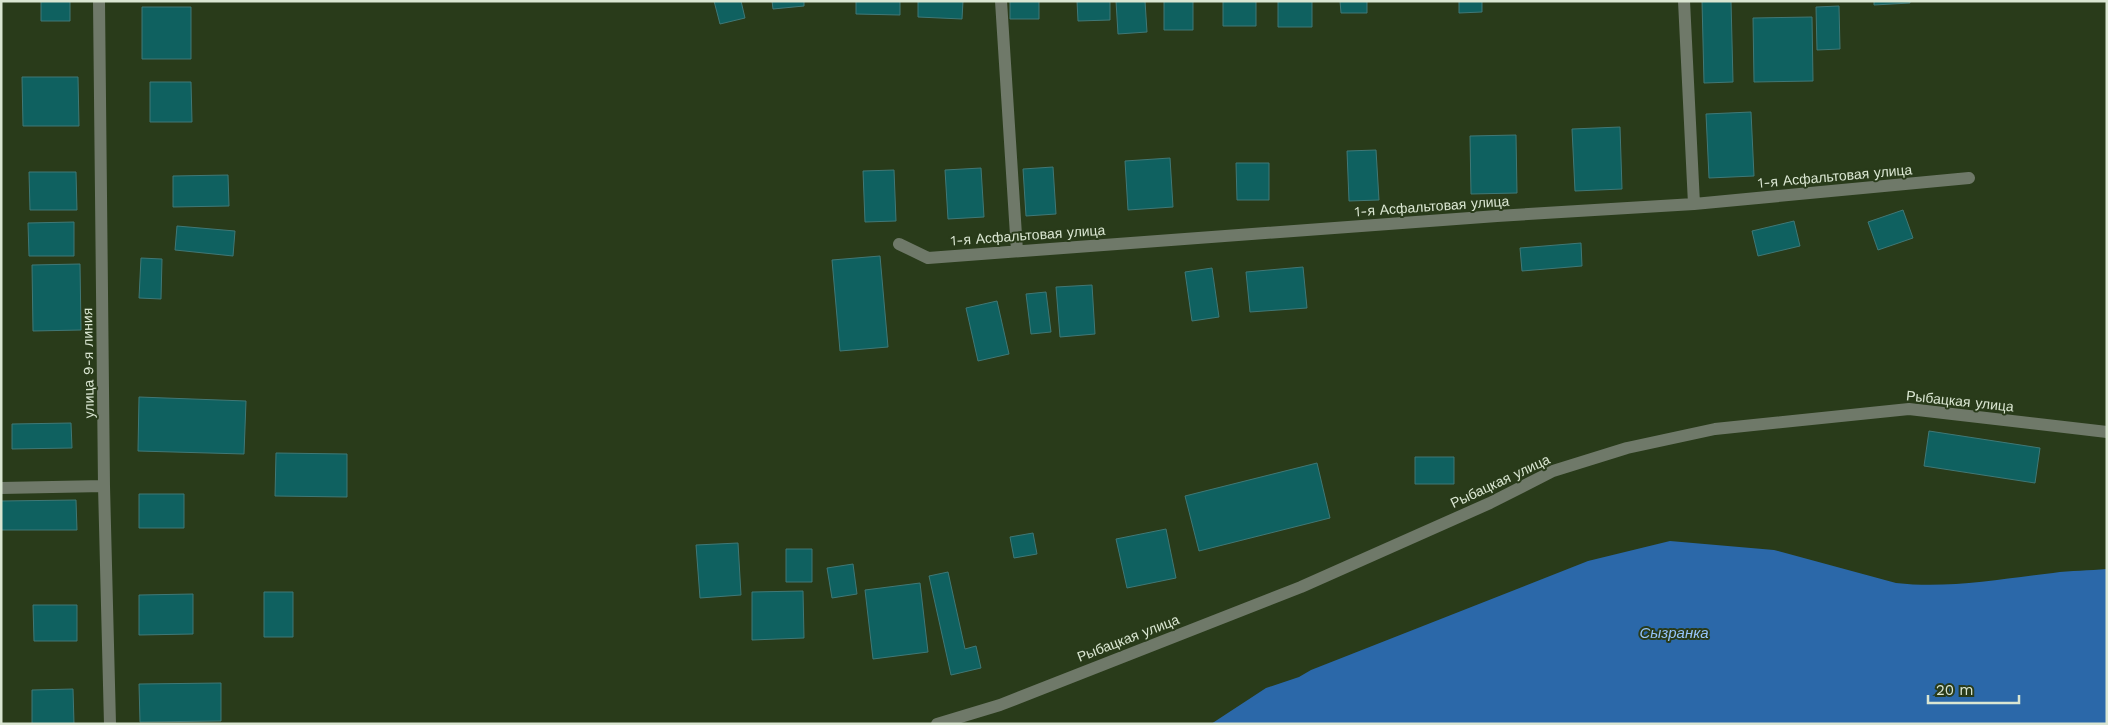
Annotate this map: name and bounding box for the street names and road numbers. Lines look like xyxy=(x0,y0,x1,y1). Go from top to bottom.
street label: 1-я Асфальтовая улица xyxy=(1757,161,1913,191)
street label: 1-я Асфальтовая улица xyxy=(1354,193,1510,219)
street label: 1-я Асфальтовая улица xyxy=(950,222,1106,248)
street label: улица 9-я линия xyxy=(79,308,97,418)
street label: Рыбацкая улица xyxy=(1905,387,2015,415)
street label: Рыбацкая улица xyxy=(1448,451,1552,511)
street label: Рыбацкая улица xyxy=(1075,611,1181,665)

